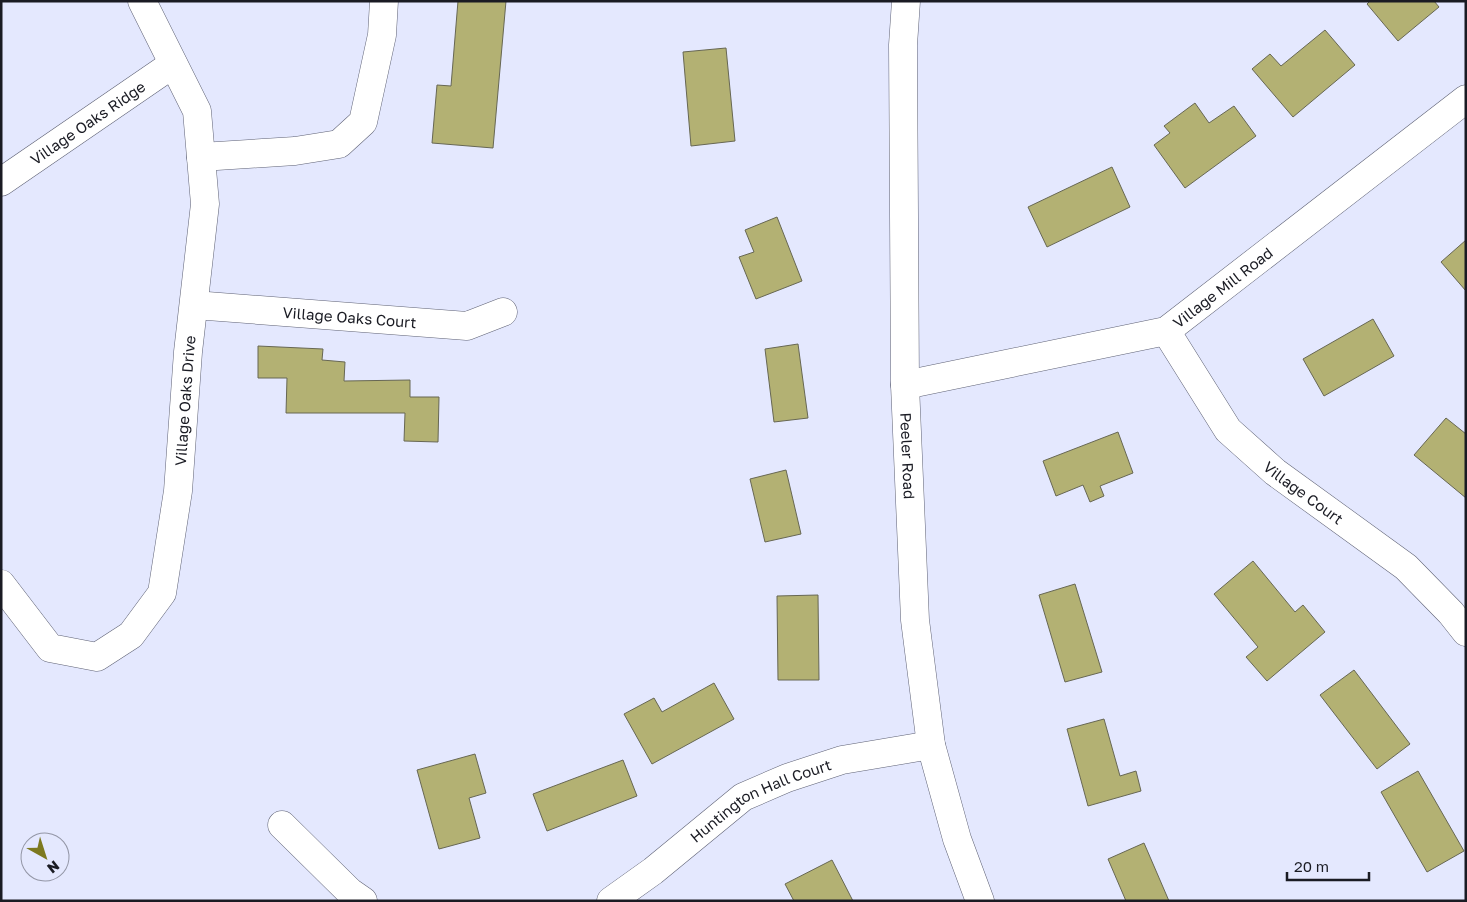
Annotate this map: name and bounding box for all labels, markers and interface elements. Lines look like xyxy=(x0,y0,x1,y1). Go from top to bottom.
street label: Village Oaks Ridge xyxy=(27,77,149,168)
street label: Village Mill Road xyxy=(1169,243,1276,331)
street label: Village Oaks Court xyxy=(282,303,417,331)
street label: Village Oaks Drive xyxy=(171,334,199,467)
street label: Peeler Road xyxy=(897,412,919,500)
street label: Village Court xyxy=(1260,457,1347,528)
street label: Huntington Hall Court xyxy=(686,755,833,846)
north arrow xyxy=(20,832,70,882)
scale bar xyxy=(1287,850,1370,882)
text: 20 m xyxy=(1294,857,1329,875)
text: N xyxy=(44,858,63,877)

